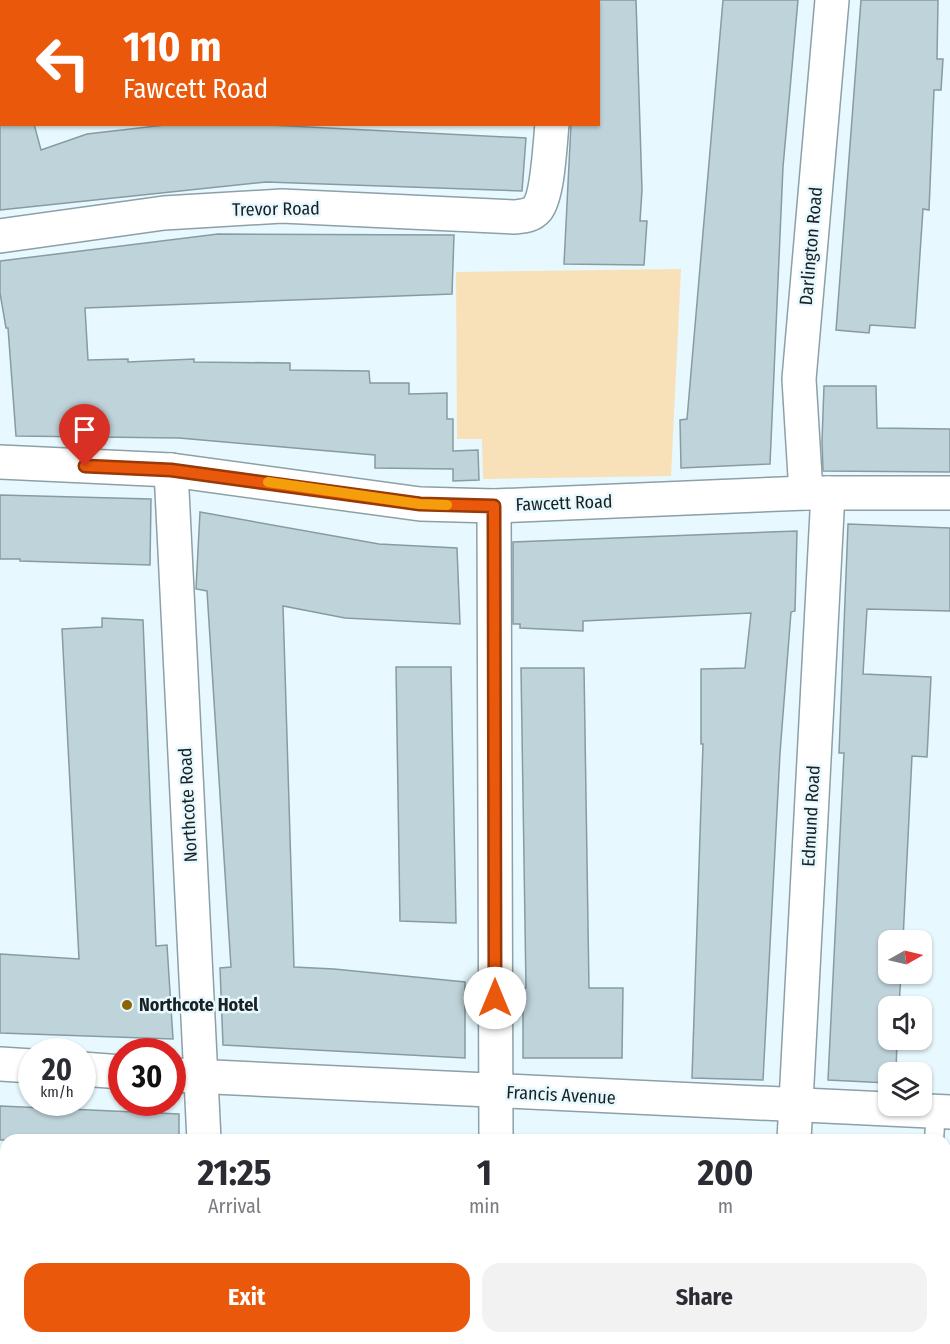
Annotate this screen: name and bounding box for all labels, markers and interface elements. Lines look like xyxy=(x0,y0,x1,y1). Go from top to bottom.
text: 110 m xyxy=(123,22,222,72)
icon: left xyxy=(24,24,102,102)
text: Fawcett Road xyxy=(123,73,268,105)
street label: Darlington Road xyxy=(795,186,827,306)
street label: Trevor Road xyxy=(232,197,320,221)
pin xyxy=(59,404,110,466)
icon: arrive xyxy=(68,413,101,446)
street label: Fawcett Road xyxy=(515,490,613,516)
street label: Northcote Road xyxy=(174,747,202,863)
street label: Edmund Road xyxy=(797,765,825,867)
north arrow xyxy=(878,930,932,984)
map controls xyxy=(878,930,932,1116)
position arrow xyxy=(463,966,527,1030)
place label: Northcote Hotel xyxy=(139,994,258,1016)
button: sound xyxy=(878,996,932,1050)
marker: Northcote Hotel xyxy=(120,998,134,1012)
speed limit sign: 30 xyxy=(108,1038,186,1116)
text: 20 xyxy=(42,1052,72,1088)
button: layers xyxy=(878,1062,932,1116)
street label: Francis Avenue xyxy=(506,1081,616,1109)
text: km/h xyxy=(40,1083,74,1101)
text: 21:25 xyxy=(198,1151,271,1195)
text: 1 xyxy=(477,1151,492,1195)
text: 200 xyxy=(697,1151,753,1195)
text: Arrival xyxy=(208,1194,261,1218)
text: min xyxy=(469,1194,500,1218)
text: m xyxy=(718,1194,733,1218)
button: Exit xyxy=(24,1263,470,1332)
button: Share xyxy=(482,1263,927,1332)

